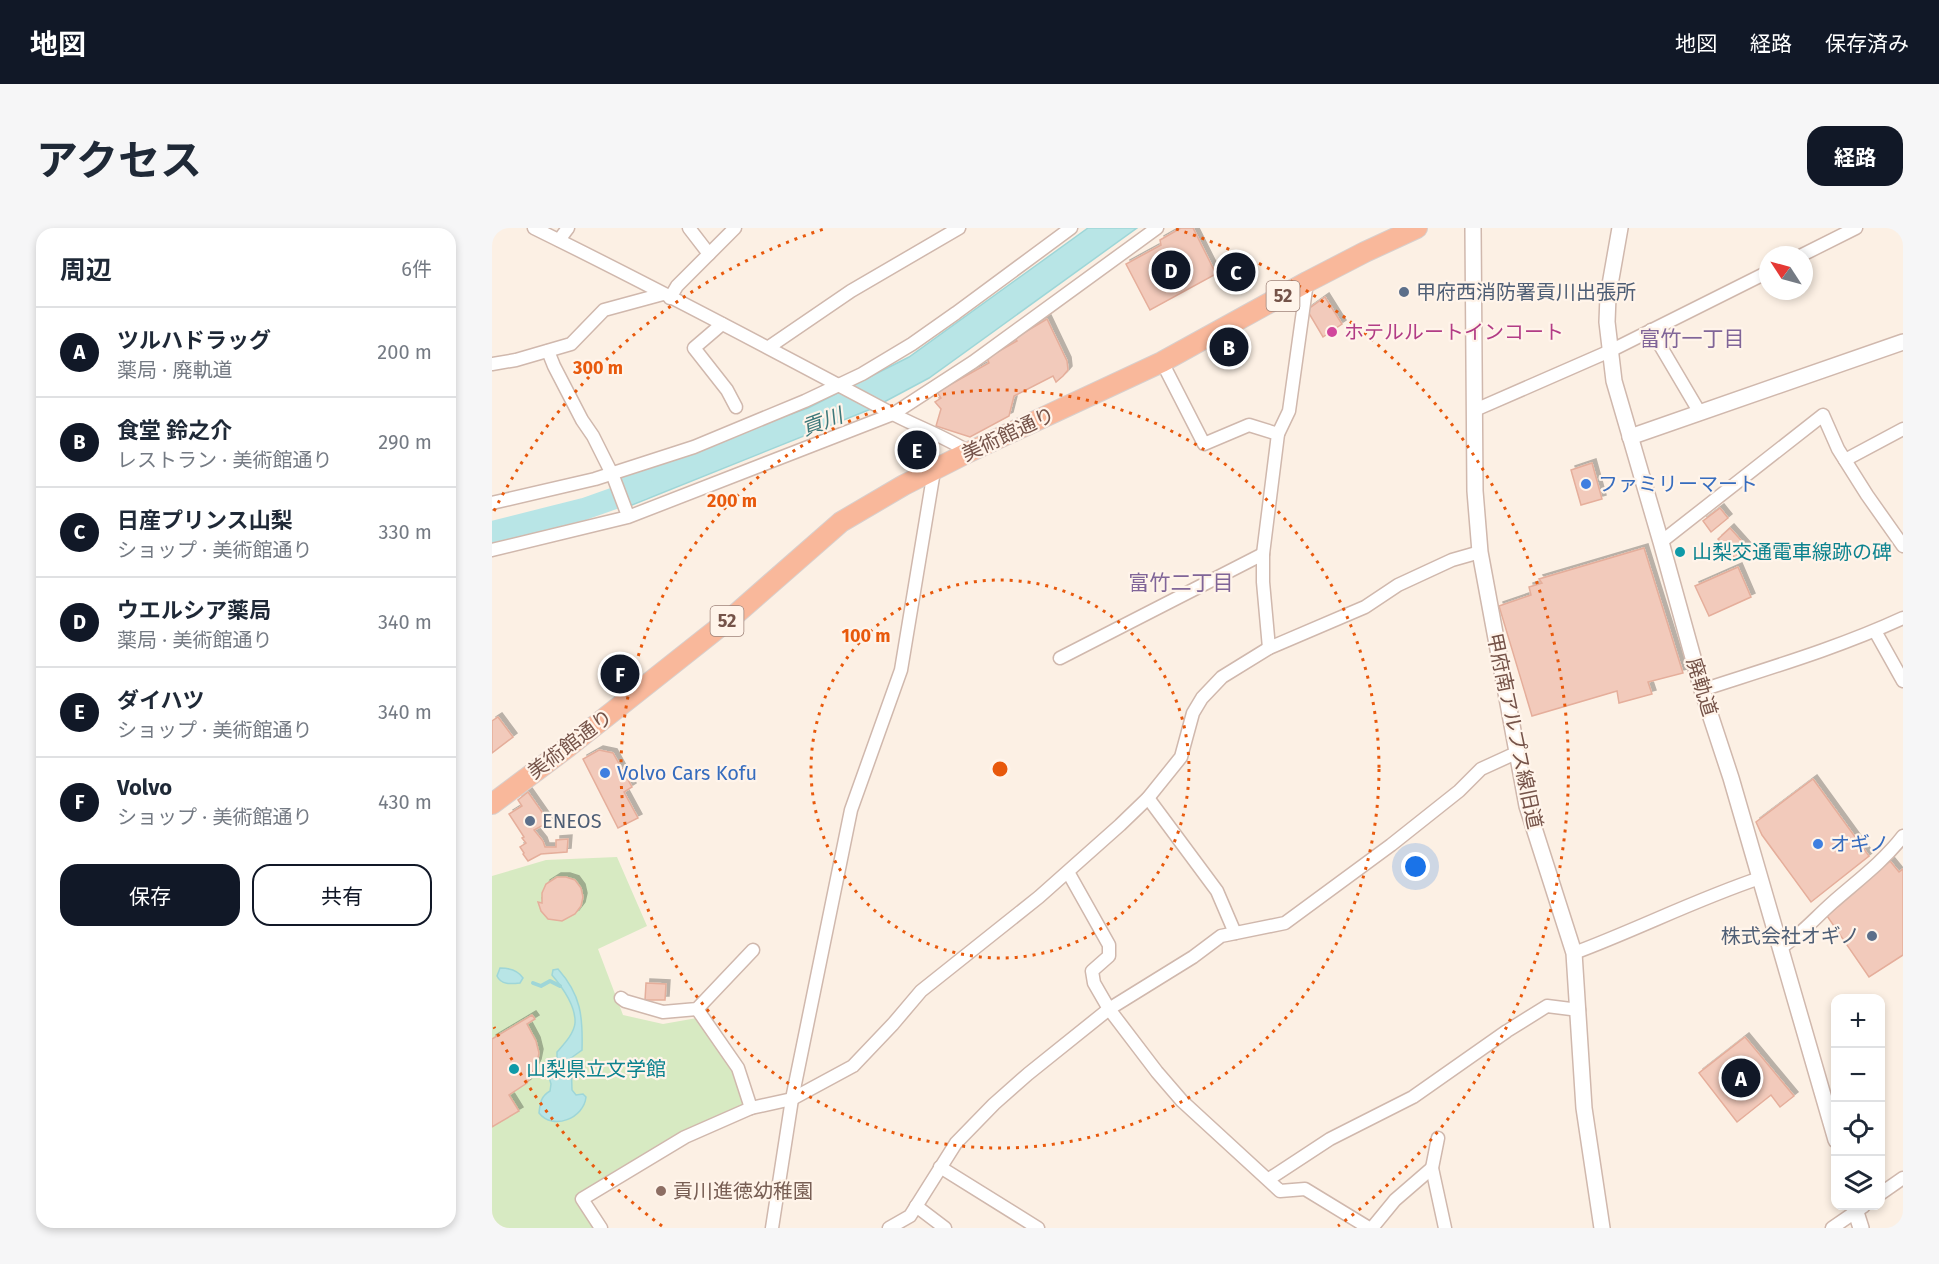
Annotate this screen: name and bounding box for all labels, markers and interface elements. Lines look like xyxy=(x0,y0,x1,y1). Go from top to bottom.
text: 地図 xyxy=(30,28,86,61)
text: 地図 xyxy=(1675,31,1717,57)
text: 経路 xyxy=(1750,31,1792,57)
text: 保存済み xyxy=(1825,31,1909,57)
button: 経路 xyxy=(1807,126,1903,186)
text: アクセス xyxy=(36,136,202,186)
north arrow xyxy=(1759,246,1813,300)
pin: D xyxy=(1152,248,1190,292)
pin: C xyxy=(1216,250,1256,294)
text: 周辺 xyxy=(60,255,112,286)
text: 6件 xyxy=(401,257,432,281)
place label: 甲府西消防署貢川出張所 xyxy=(1416,280,1636,304)
road number: 52 xyxy=(1266,281,1300,311)
marker: 甲府西消防署貢川出張所 xyxy=(1397,285,1411,299)
place label: ホテルルートインコート xyxy=(1344,320,1564,344)
pin: B xyxy=(1210,324,1248,370)
marker: ホテルルートインコート xyxy=(1325,325,1339,339)
district label: 富竹一丁目 xyxy=(1640,326,1745,352)
text: ツルハドラッグ xyxy=(117,327,271,354)
text: A xyxy=(74,340,85,364)
text: 200 m xyxy=(377,340,432,364)
text: 300 m xyxy=(572,357,623,379)
text: 薬局 · 廃軌道 xyxy=(117,358,232,382)
water label: 貢川 xyxy=(798,402,848,441)
street label: 美術館通り xyxy=(958,402,1058,466)
text: 食堂 鈴之介 xyxy=(117,417,232,444)
pin: E xyxy=(898,428,936,472)
text: B xyxy=(73,430,86,454)
text: 290 m xyxy=(378,430,432,454)
text: レストラン · 美術館通り xyxy=(117,448,332,472)
place label: ファミリーマート xyxy=(1598,472,1758,496)
marker: ファミリーマート xyxy=(1579,477,1593,491)
text: 200 m xyxy=(707,490,757,512)
text: 日産プリンス山梨 xyxy=(117,507,293,534)
text: C xyxy=(74,520,85,544)
text: 330 m xyxy=(378,520,432,544)
text: ショップ · 美術館通り xyxy=(117,538,312,562)
place label: 山梨交通電車線跡の碑 xyxy=(1692,540,1892,564)
marker: 山梨交通電車線跡の碑 xyxy=(1673,545,1687,559)
district label: 富竹二丁目 xyxy=(1129,570,1234,596)
text: ウエルシア薬局 xyxy=(117,597,271,624)
road number: 52 xyxy=(710,606,744,636)
text: D xyxy=(73,610,86,634)
text: 340 m xyxy=(378,610,432,634)
text: 100 m xyxy=(842,625,890,647)
text: 薬局 · 美術館通り xyxy=(117,628,272,652)
street label: 甲府南アルプス線旧道 xyxy=(1482,631,1548,831)
pin: F xyxy=(600,652,640,696)
street label: 廃軌道 xyxy=(1682,655,1722,719)
text: ダイハツ xyxy=(117,687,205,714)
text: E xyxy=(74,700,85,724)
text: 340 m xyxy=(378,700,432,724)
street label: 美術館通り xyxy=(523,704,617,784)
text: ショップ · 美術館通り xyxy=(117,718,312,742)
centre of rings xyxy=(990,759,1010,779)
place label: Volvo Cars Kofu xyxy=(617,761,757,785)
marker: Volvo Cars Kofu xyxy=(598,766,612,780)
text: Volvo xyxy=(117,774,172,801)
text: F xyxy=(75,790,84,814)
text: 430 m xyxy=(378,790,432,814)
text: ショップ · 美術館通り xyxy=(117,805,312,829)
place label: ENEOS xyxy=(542,809,602,833)
marker: ENEOS xyxy=(523,814,537,828)
place label: オギノ xyxy=(1830,832,1889,856)
marker: オギノ xyxy=(1811,837,1825,851)
your location xyxy=(1401,852,1430,881)
button: 保存 xyxy=(60,864,240,926)
button: 共有 xyxy=(252,864,432,926)
place label: 株式会社オギノ xyxy=(1721,924,1860,948)
marker: 株式会社オギノ xyxy=(1865,929,1879,943)
map controls xyxy=(1831,994,1885,1210)
button: + xyxy=(1831,994,1885,1048)
button: − xyxy=(1831,1048,1885,1102)
pin: A xyxy=(1722,1056,1760,1100)
place label: 山梨県立文学館 xyxy=(526,1057,666,1081)
marker: 山梨県立文学館 xyxy=(507,1062,521,1076)
button: locate xyxy=(1831,1102,1885,1156)
button: layers xyxy=(1831,1156,1885,1210)
place label: 貢川進徳幼稚園 xyxy=(673,1179,813,1203)
marker: 貢川進徳幼稚園 xyxy=(654,1184,668,1198)

